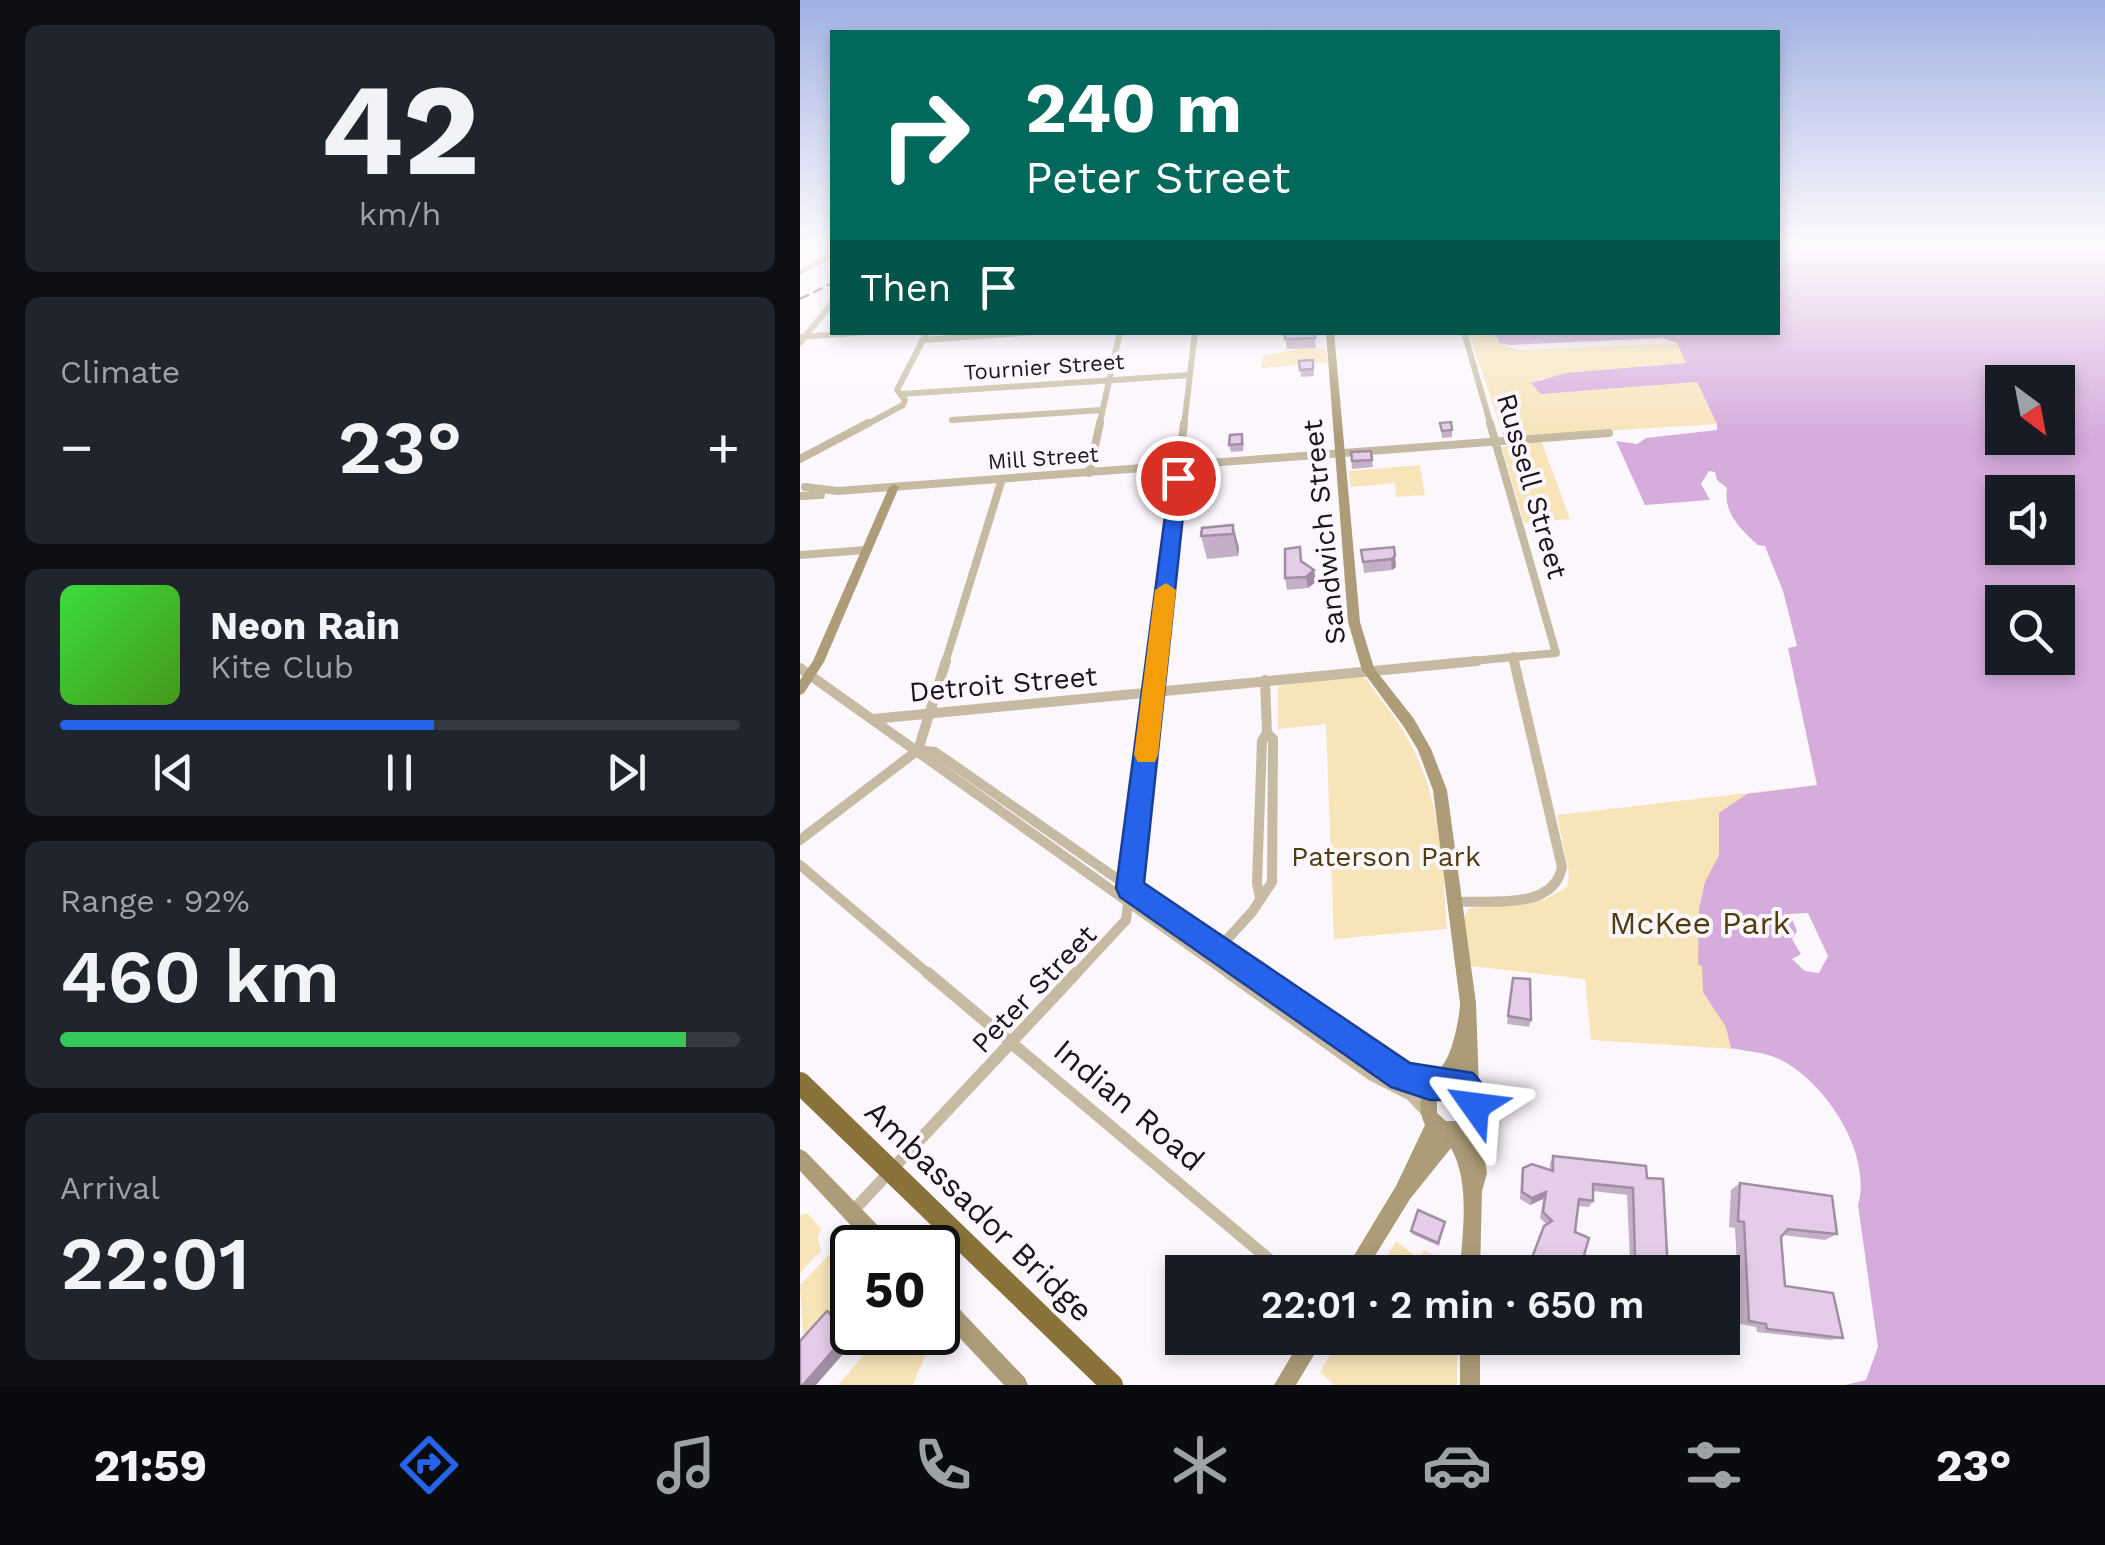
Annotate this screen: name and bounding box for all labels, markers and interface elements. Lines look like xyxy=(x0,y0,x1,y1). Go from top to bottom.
text: 42 xyxy=(320,53,480,206)
text: 240 m xyxy=(1025,67,1242,149)
icon: right xyxy=(860,70,990,200)
text: Peter Street xyxy=(1025,151,1290,204)
text: km/h xyxy=(359,195,441,233)
icon: arrive xyxy=(971,260,1026,315)
text: Then xyxy=(860,266,951,310)
street label: Tournier Street xyxy=(963,349,1125,385)
text: Climate xyxy=(60,353,180,391)
north arrow xyxy=(1985,365,2075,455)
map controls xyxy=(1985,365,2075,675)
street label: Russell Street xyxy=(1490,390,1574,583)
text: 23° xyxy=(338,403,462,491)
text: − xyxy=(60,415,93,479)
text: + xyxy=(707,415,740,479)
street label: Sandwich Street xyxy=(1296,418,1352,646)
pin xyxy=(1136,436,1221,521)
street label: Mill Street xyxy=(987,442,1099,474)
icon: arrive xyxy=(1151,451,1206,506)
button: sound xyxy=(1985,475,2075,565)
button: search xyxy=(1985,585,2075,675)
text: Neon Rain xyxy=(210,604,400,648)
text: Kite Club xyxy=(210,648,354,686)
street label: Detroit Street xyxy=(908,659,1099,709)
icon: previous xyxy=(146,745,201,800)
icon: pause xyxy=(372,745,427,800)
icon: next xyxy=(599,745,654,800)
park label: Paterson Park xyxy=(1291,840,1481,873)
text: Range · 92% xyxy=(60,882,250,920)
park label: McKee Park xyxy=(1609,904,1791,942)
street label: Peter Street xyxy=(965,918,1103,1060)
text: 460 km xyxy=(60,932,340,1020)
street label: Indian Road xyxy=(1046,1031,1212,1179)
position arrow xyxy=(1423,1054,1527,1158)
street label: Ambassador Bridge xyxy=(857,1092,1101,1330)
text: Arrival xyxy=(60,1169,160,1207)
text: 22:01 xyxy=(60,1219,250,1307)
speed limit sign: 50 xyxy=(830,1225,960,1355)
text: 22:01 · 2 min · 650 m xyxy=(1261,1283,1644,1327)
icon: directions xyxy=(394,1430,464,1500)
icon: music xyxy=(651,1430,721,1500)
icon: phone xyxy=(908,1430,978,1500)
icon: climate xyxy=(1165,1430,1235,1500)
icon: car xyxy=(1422,1430,1492,1500)
icon: filters xyxy=(1679,1430,1749,1500)
text: 21:59 xyxy=(93,1439,207,1492)
text: 23° xyxy=(1936,1439,2011,1492)

